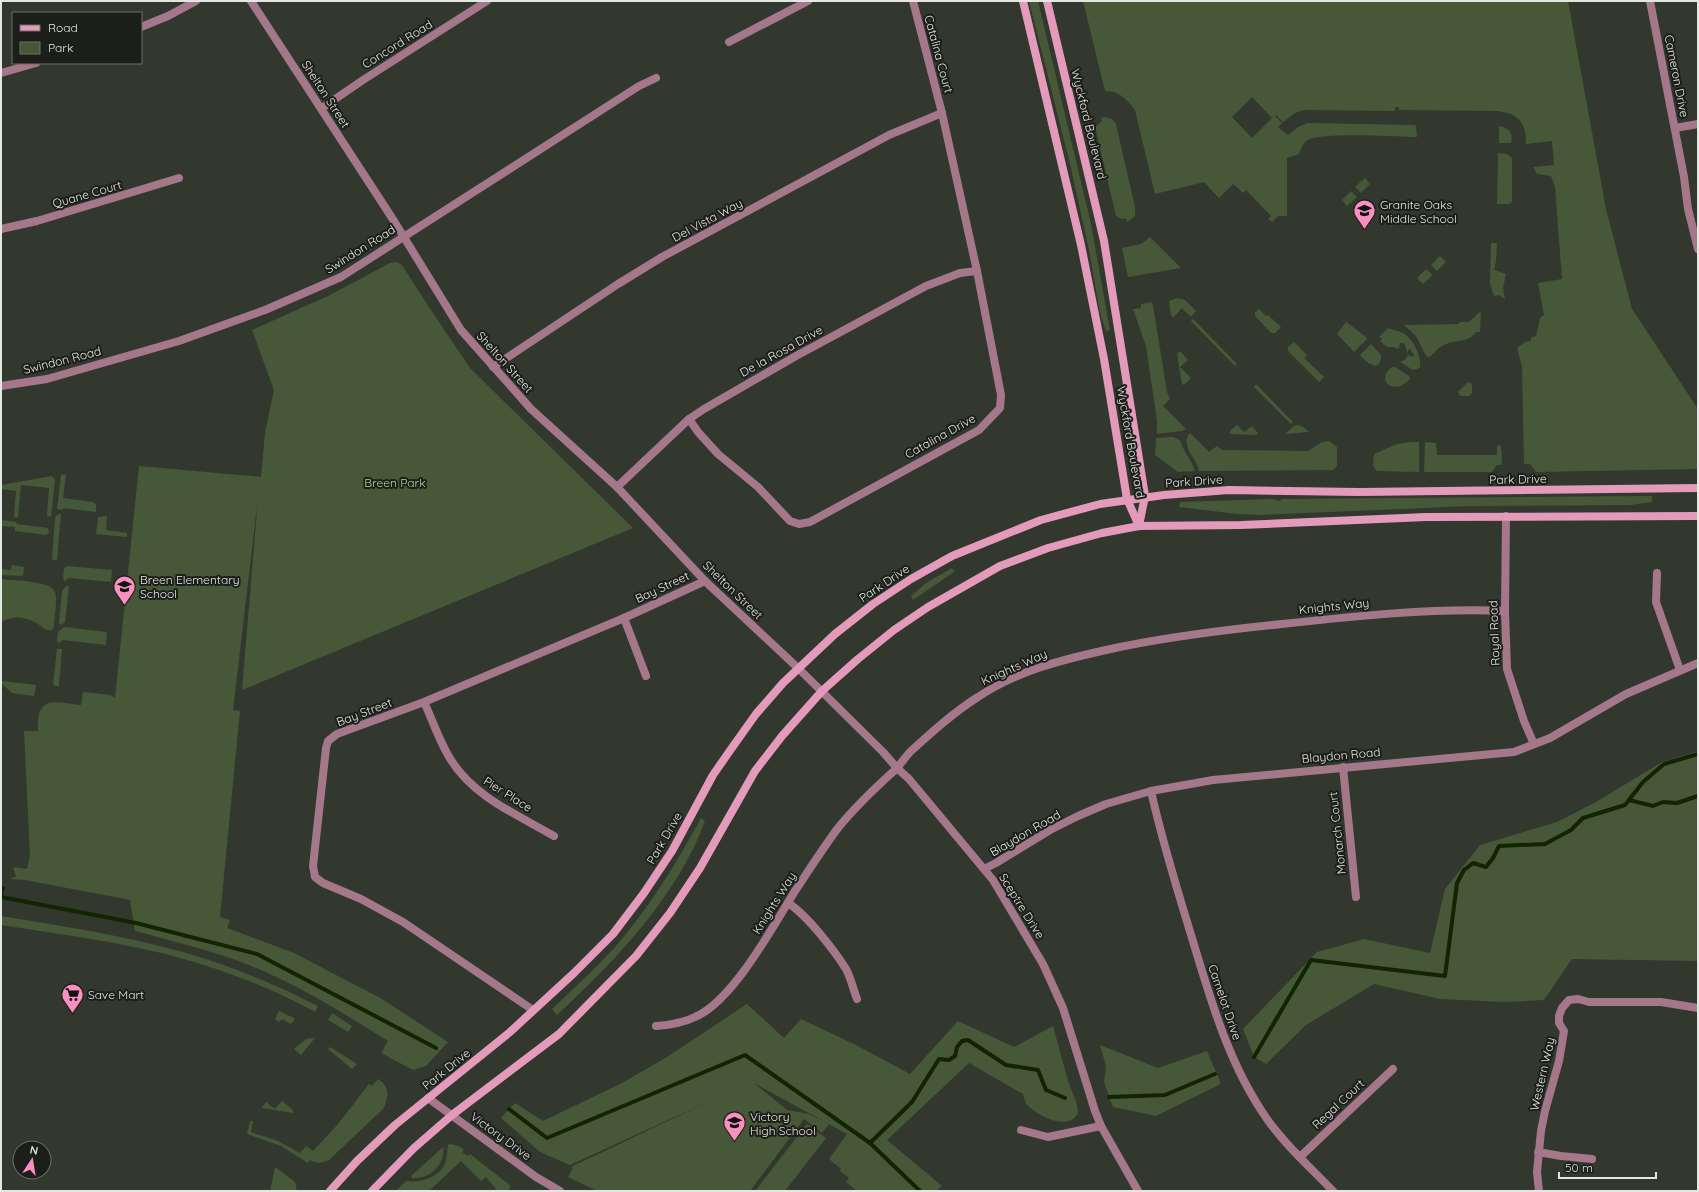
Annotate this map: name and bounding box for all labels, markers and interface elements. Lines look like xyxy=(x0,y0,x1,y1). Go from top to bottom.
legend xyxy=(12,12,142,64)
street label: Catalina Court xyxy=(921,13,957,95)
street label: Concord Road xyxy=(359,16,435,72)
text: Road xyxy=(48,20,78,35)
street label: Cameron Drive xyxy=(1662,34,1692,119)
text: Park xyxy=(48,40,73,55)
street label: Shelton Street xyxy=(299,57,353,131)
street label: Wyckford Boulevard xyxy=(1068,67,1110,181)
street label: Quane Court xyxy=(51,177,123,211)
street label: Del Vista Way xyxy=(669,195,745,245)
place label: Granite Oaks Middle School xyxy=(1380,197,1457,226)
school or university icon: Granite Oaks Middle School xyxy=(1351,198,1377,231)
street label: Swindon Road xyxy=(322,222,398,276)
street label: De la Rosa Drive xyxy=(737,322,825,380)
street label: Shelton Street xyxy=(474,328,536,396)
street label: Swindon Road xyxy=(21,343,103,377)
street label: Wyckford Boulevard xyxy=(1114,385,1148,499)
street label: Catalina Drive xyxy=(902,410,978,462)
street label: Park Drive xyxy=(1165,471,1223,490)
street label: Park Drive xyxy=(1489,471,1547,487)
park label: Breen Park xyxy=(364,475,426,490)
street label: Shelton Street xyxy=(700,558,766,622)
street label: Park Drive xyxy=(856,561,912,605)
street label: Bay Street xyxy=(633,568,691,606)
place label: Breen Elementary School xyxy=(140,572,240,601)
school or university icon: Breen Elementary School xyxy=(112,573,138,606)
street label: Knights Way xyxy=(1298,595,1370,617)
street label: Royal Road xyxy=(1485,600,1503,666)
street label: Knights Way xyxy=(979,646,1049,688)
street label: Bay Street xyxy=(334,695,394,729)
street label: Blaydon Road xyxy=(1301,744,1381,766)
street label: Pier Place xyxy=(481,773,535,815)
street label: Monarch Court xyxy=(1325,791,1349,875)
street label: Blaydon Road xyxy=(987,807,1063,859)
street label: Park Drive xyxy=(643,809,685,867)
street label: Knights Way xyxy=(749,869,799,937)
street label: Sceptre Drive xyxy=(996,870,1048,942)
street label: Camelot Drive xyxy=(1205,962,1245,1042)
supermarket icon: Save Mart xyxy=(60,981,86,1014)
place label: Save Mart xyxy=(88,987,144,1002)
street label: Western Way xyxy=(1526,1036,1558,1112)
street label: Park Drive xyxy=(419,1045,473,1093)
street label: Regal Court xyxy=(1309,1076,1367,1132)
street label: Victory Drive xyxy=(468,1109,535,1163)
place label: Victory High School xyxy=(750,1109,816,1138)
school or university icon: Victory High School xyxy=(722,1110,748,1143)
north arrow xyxy=(12,1140,52,1180)
text: N xyxy=(29,1143,39,1158)
scale bar xyxy=(1559,1154,1656,1180)
text: 50 m xyxy=(1565,1160,1593,1175)

